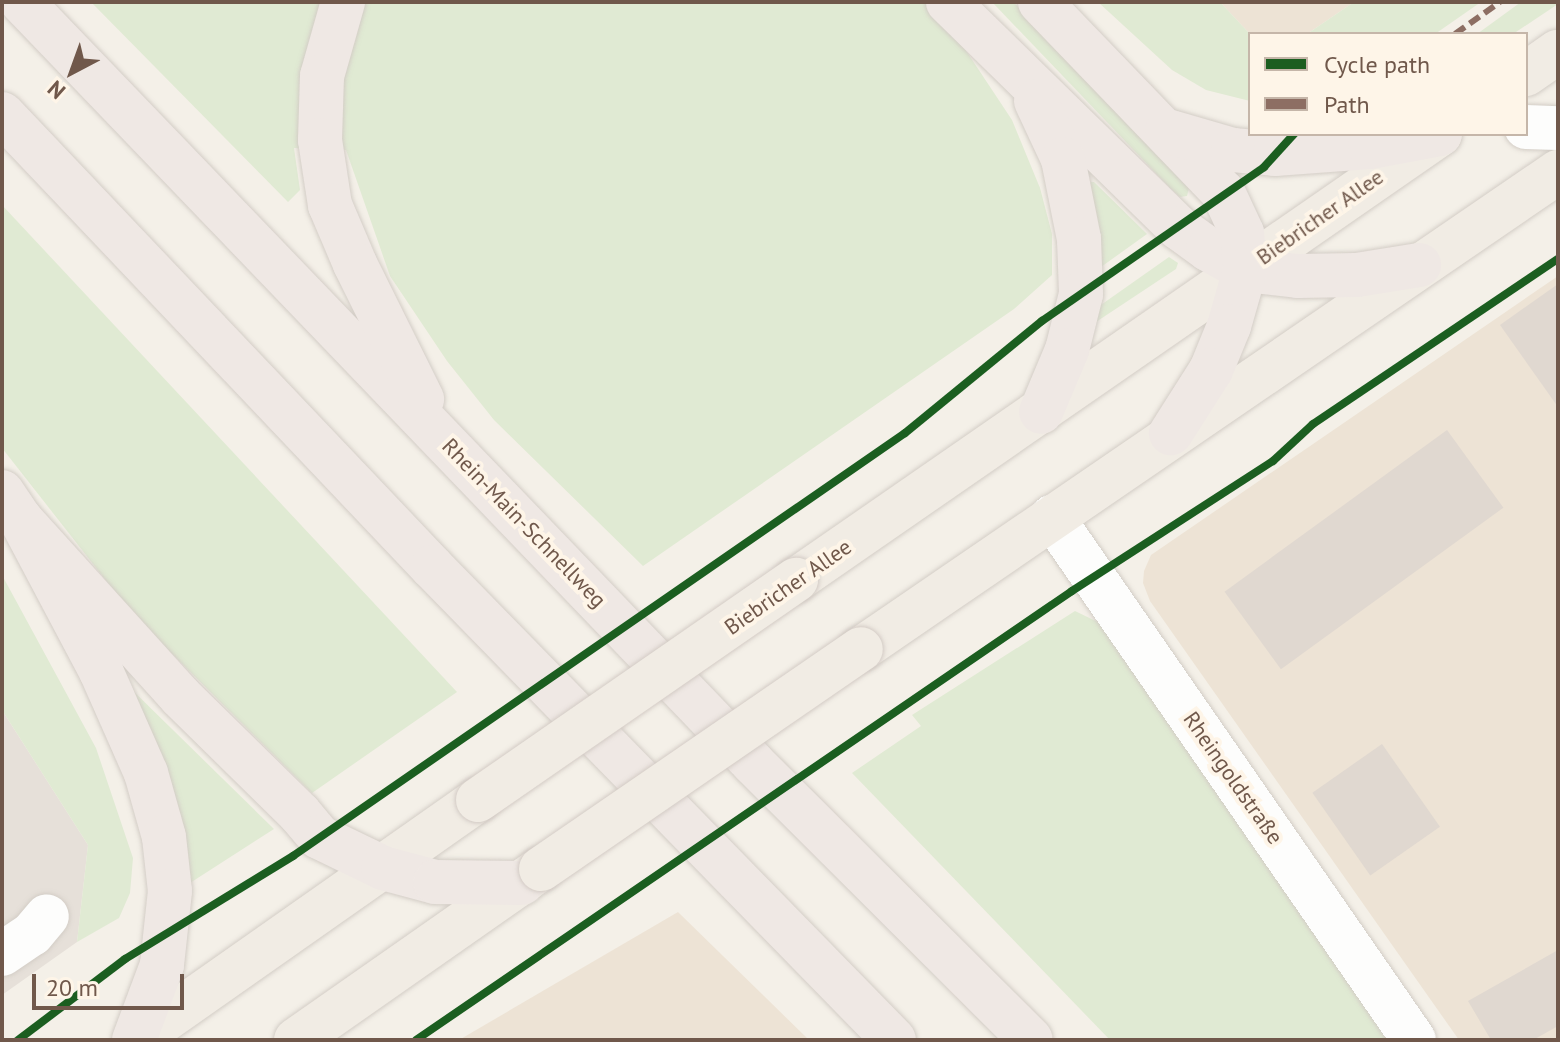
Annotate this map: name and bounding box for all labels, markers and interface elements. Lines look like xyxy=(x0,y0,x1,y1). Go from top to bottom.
north arrow xyxy=(32,32,112,112)
legend xyxy=(1248,32,1528,136)
text: Cycle path xyxy=(1324,49,1430,80)
text: N xyxy=(42,75,71,105)
text: Path xyxy=(1324,89,1370,120)
street label: Biebricher Allee xyxy=(1251,163,1389,271)
street label: Rhein-Main-Schnellweg xyxy=(436,433,612,613)
street label: Biebricher Allee xyxy=(719,533,857,641)
street label: Rheingoldstraße xyxy=(1178,707,1288,849)
scale bar xyxy=(36,958,188,1008)
text: 20 m xyxy=(46,972,98,1003)

